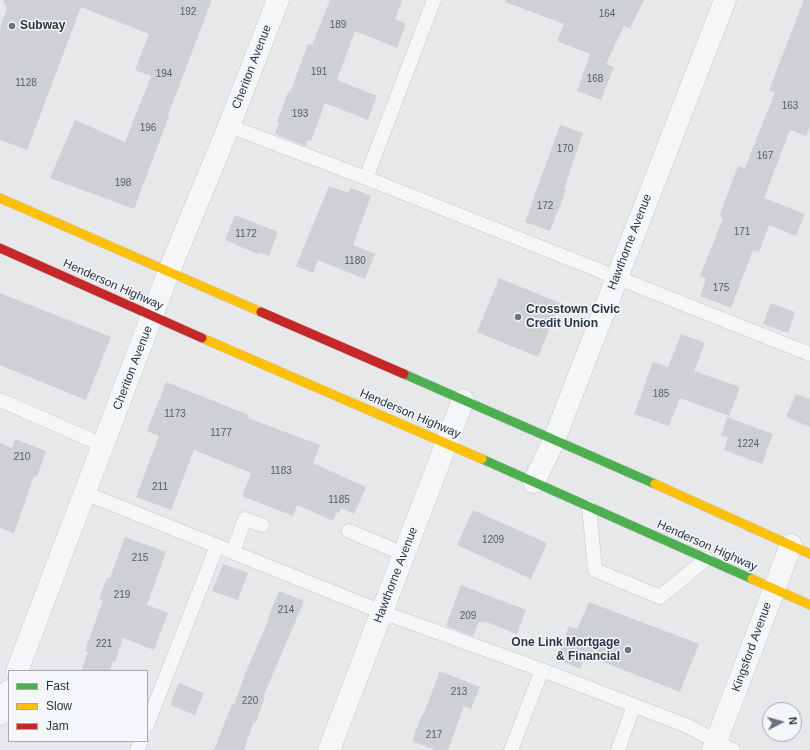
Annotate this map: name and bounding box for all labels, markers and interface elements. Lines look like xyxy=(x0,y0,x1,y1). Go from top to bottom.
house number: 192 xyxy=(180,6,196,18)
house number: 164 xyxy=(599,8,615,20)
place label: Subway xyxy=(20,19,65,33)
house number: 189 xyxy=(330,19,346,31)
marker: Subway xyxy=(7,21,17,31)
street label: Cheriton Avenue xyxy=(229,23,275,111)
house number: 191 xyxy=(311,66,327,78)
house number: 194 xyxy=(156,68,172,80)
house number: 168 xyxy=(587,73,603,85)
house number: 1128 xyxy=(15,77,37,89)
house number: 163 xyxy=(782,100,798,112)
house number: 193 xyxy=(292,108,308,120)
house number: 196 xyxy=(140,122,156,134)
house number: 170 xyxy=(557,143,573,155)
house number: 167 xyxy=(757,150,773,162)
house number: 198 xyxy=(115,177,131,189)
street label: Hawthorne Avenue xyxy=(605,192,655,292)
house number: 172 xyxy=(537,200,553,212)
house number: 171 xyxy=(734,226,750,238)
house number: 1172 xyxy=(235,228,257,240)
house number: 1180 xyxy=(344,255,366,267)
street label: Henderson Highway xyxy=(61,256,165,314)
house number: 175 xyxy=(713,282,729,294)
place label: Crosstown Civic Credit Union xyxy=(526,303,620,331)
marker: Crosstown Civic Credit Union xyxy=(513,312,523,322)
street label: Cheriton Avenue xyxy=(110,324,156,412)
street label: Henderson Highway xyxy=(357,386,463,442)
house number: 185 xyxy=(653,388,669,400)
house number: 1173 xyxy=(164,408,186,420)
house number: 1177 xyxy=(210,427,232,439)
house number: 1224 xyxy=(737,438,759,450)
house number: 210 xyxy=(14,451,30,463)
house number: 1183 xyxy=(270,465,292,477)
house number: 211 xyxy=(152,481,168,493)
house number: 1185 xyxy=(328,494,350,506)
street label: Henderson Highway xyxy=(655,517,759,575)
street label: Hawthorne Avenue xyxy=(371,525,421,625)
house number: 1209 xyxy=(482,534,504,546)
house number: 215 xyxy=(132,552,148,564)
house number: 219 xyxy=(114,589,130,601)
street label: Kingsford Avenue xyxy=(729,600,775,694)
house number: 214 xyxy=(278,604,294,616)
house number: 209 xyxy=(460,610,476,622)
place label: One Link Mortgage & Financial xyxy=(511,636,620,664)
house number: 221 xyxy=(96,638,112,650)
marker: One Link Mortgage & Financial xyxy=(623,645,633,655)
legend xyxy=(8,670,148,742)
text: Fast xyxy=(46,679,69,693)
house number: 213 xyxy=(451,686,467,698)
house number: 220 xyxy=(242,695,258,707)
text: Slow xyxy=(46,699,72,713)
north arrow xyxy=(762,702,802,742)
text: N xyxy=(787,716,799,725)
text: Jam xyxy=(46,719,69,733)
house number: 217 xyxy=(426,729,442,741)

